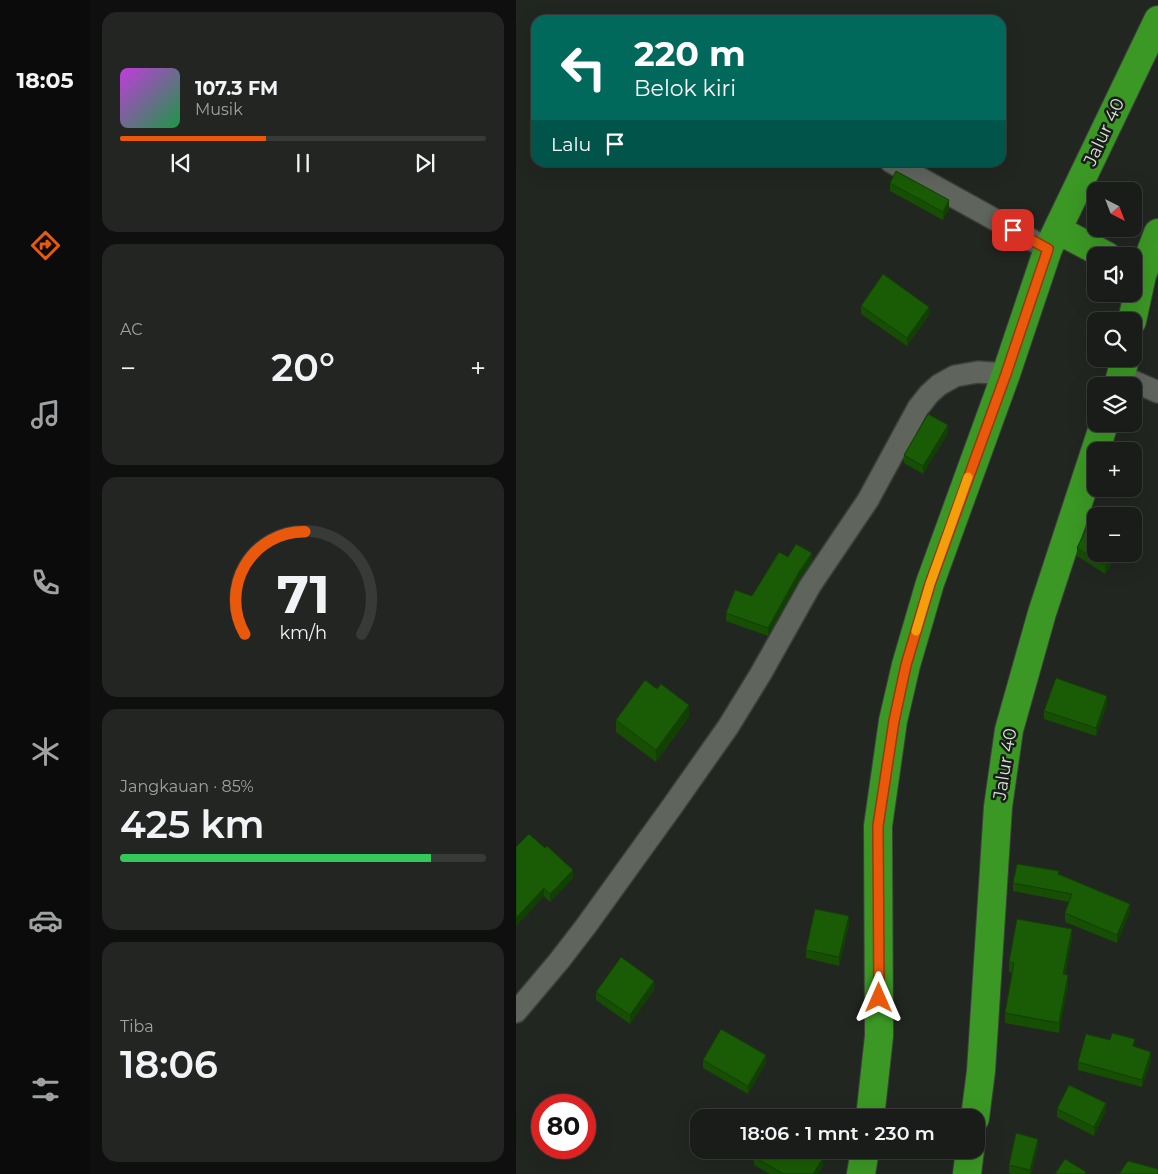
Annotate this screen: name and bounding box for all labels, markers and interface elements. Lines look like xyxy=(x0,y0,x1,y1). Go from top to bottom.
text: 220 m xyxy=(634,32,746,75)
icon: left xyxy=(551,35,616,100)
text: 18:05 xyxy=(17,67,73,94)
text: Belok kiri xyxy=(634,75,736,102)
text: 107.3 FM xyxy=(195,77,278,100)
street label: Jalur 40 xyxy=(1078,95,1129,170)
text: Musik xyxy=(195,100,243,119)
icon: arrive xyxy=(601,130,629,158)
text: Lalu xyxy=(551,133,591,156)
icon: previous xyxy=(167,149,195,177)
icon: pause xyxy=(289,149,317,177)
icon: next xyxy=(411,149,439,177)
north arrow xyxy=(1087,182,1142,238)
map controls xyxy=(1087,182,1142,562)
pin xyxy=(992,209,1034,251)
icon: arrive xyxy=(999,216,1027,244)
icon: directions xyxy=(28,228,63,263)
button: sound xyxy=(1087,247,1142,302)
button: search xyxy=(1087,312,1142,367)
text: AC xyxy=(120,320,143,339)
text: 20° xyxy=(271,344,335,391)
text: − xyxy=(120,351,136,385)
text: + xyxy=(470,351,486,385)
button: layers xyxy=(1087,377,1142,432)
icon: music xyxy=(28,397,63,432)
button: + xyxy=(1087,442,1142,497)
button: − xyxy=(1087,507,1142,562)
text: 71 xyxy=(276,563,330,626)
icon: phone xyxy=(28,565,63,600)
text: km/h xyxy=(279,622,327,643)
street label: Jalur 40 xyxy=(988,727,1022,802)
icon: climate xyxy=(28,734,63,769)
text: Jangkauan · 85% xyxy=(120,777,254,796)
text: 425 km xyxy=(120,801,265,848)
icon: car xyxy=(28,903,63,938)
position arrow xyxy=(852,971,904,1023)
text: Tiba xyxy=(120,1017,154,1036)
text: 18:06 xyxy=(120,1041,218,1088)
icon: filters xyxy=(28,1072,63,1107)
speed limit sign: 80 xyxy=(531,1094,596,1159)
text: 18:06 · 1 mnt · 230 m xyxy=(740,1122,935,1145)

